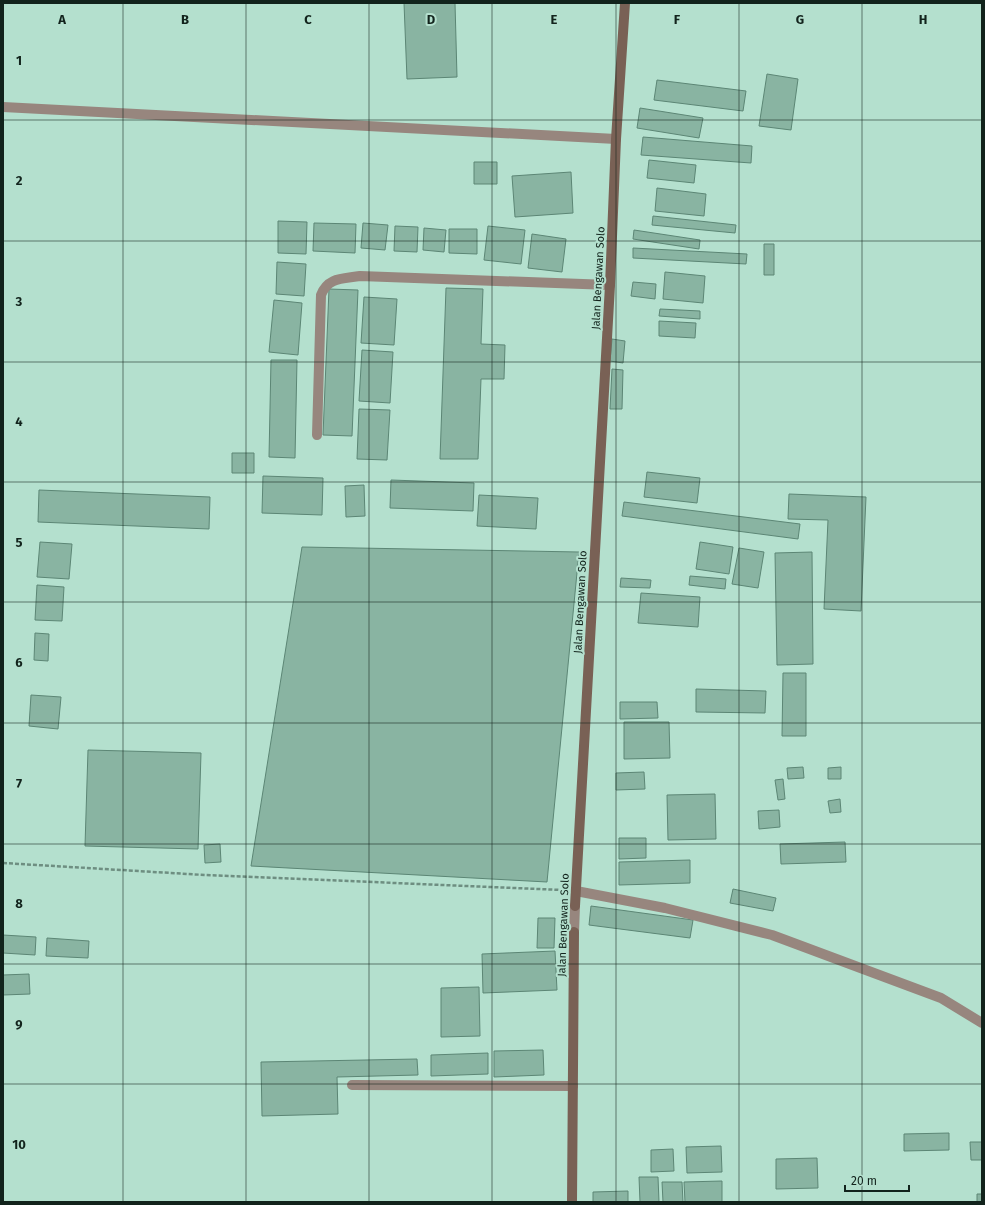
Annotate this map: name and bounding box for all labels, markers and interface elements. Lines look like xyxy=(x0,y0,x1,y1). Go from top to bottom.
text: A xyxy=(57,12,66,27)
text: B xyxy=(181,12,189,27)
text: C xyxy=(304,12,312,27)
text: D xyxy=(427,12,436,27)
text: E xyxy=(551,12,558,27)
text: F xyxy=(674,12,681,27)
text: G xyxy=(796,12,804,27)
text: H xyxy=(919,12,927,27)
text: 1 xyxy=(16,53,22,68)
text: 2 xyxy=(16,173,23,188)
street label: Jalan Bengawan Solo xyxy=(589,226,608,330)
text: 3 xyxy=(15,294,23,309)
text: 4 xyxy=(15,414,23,429)
text: 5 xyxy=(16,535,23,550)
street label: Jalan Bengawan Solo xyxy=(571,550,590,654)
text: 6 xyxy=(15,655,23,670)
text: 7 xyxy=(16,776,22,791)
street label: Jalan Bengawan Solo xyxy=(555,873,572,977)
text: 8 xyxy=(15,896,23,911)
text: 9 xyxy=(15,1017,23,1032)
text: 10 xyxy=(12,1137,26,1152)
scale bar xyxy=(845,1167,909,1193)
text: 20 m xyxy=(851,1174,877,1188)

